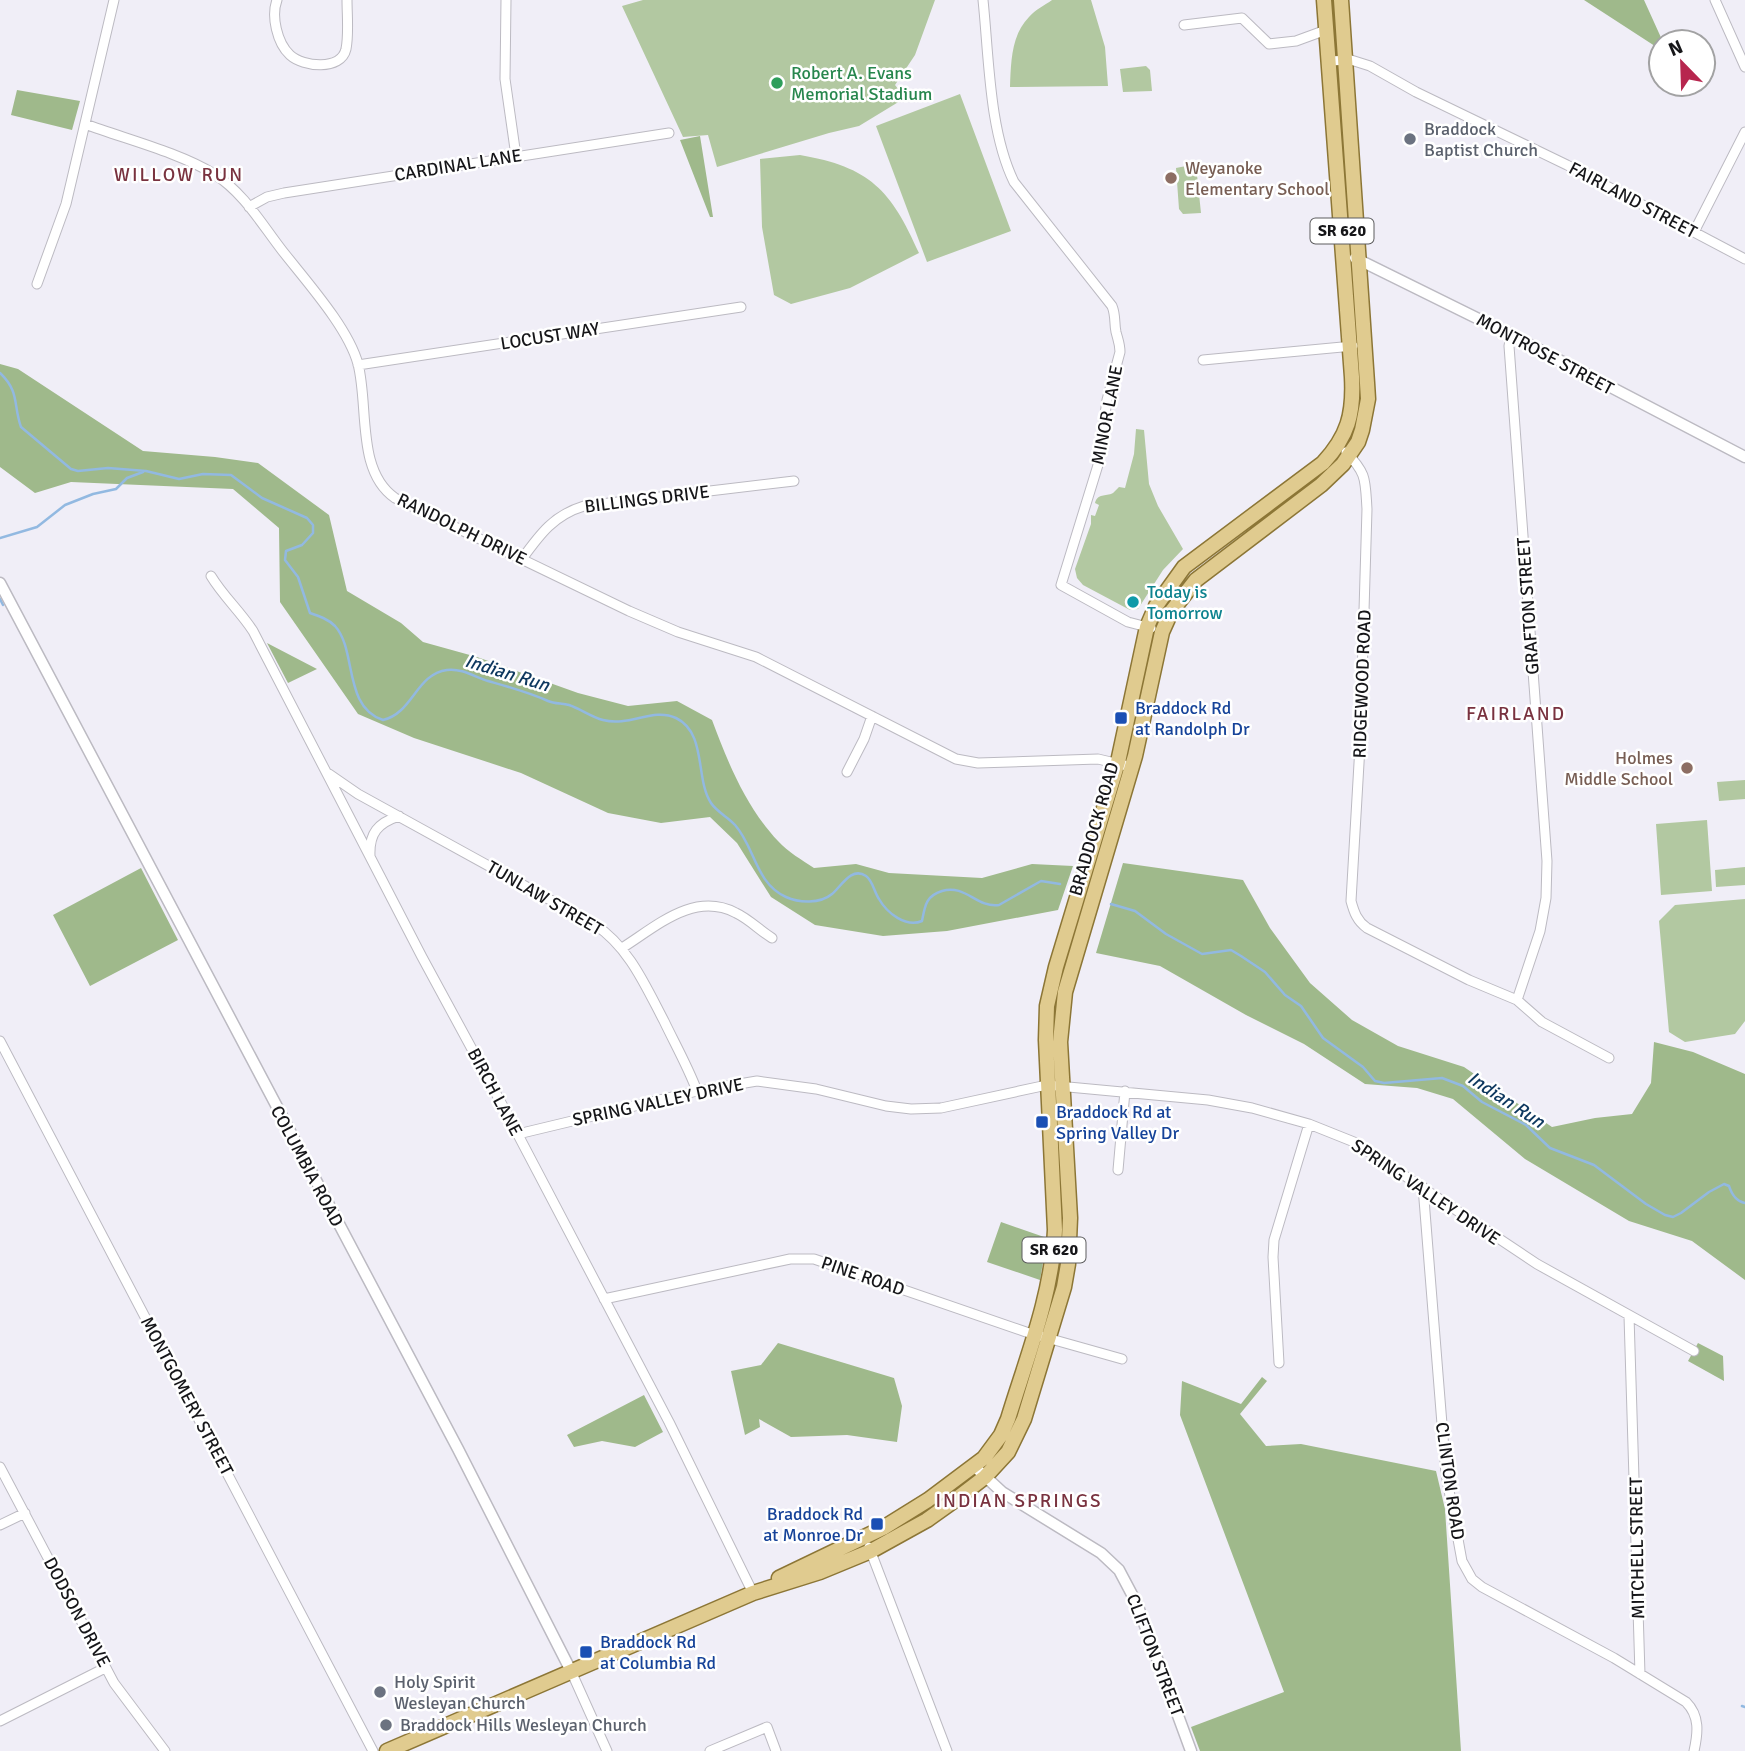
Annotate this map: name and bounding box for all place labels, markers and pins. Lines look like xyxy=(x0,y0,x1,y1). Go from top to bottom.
place label: Robert A. Evans Memorial Stadium xyxy=(791,62,932,105)
marker: Robert A. Evans Memorial Stadium xyxy=(769,75,785,91)
place label: Braddock Baptist Church xyxy=(1424,118,1538,161)
marker: Braddock Baptist Church xyxy=(1402,131,1418,147)
place label: Weyanoke Elementary School xyxy=(1185,157,1330,200)
marker: Weyanoke Elementary School xyxy=(1163,170,1179,186)
place label: Today is Tomorrow xyxy=(1147,581,1223,624)
marker: Today is Tomorrow xyxy=(1125,594,1141,610)
place label: Braddock Rd at Randolph Dr xyxy=(1135,697,1250,740)
marker: Braddock Rd at Randolph Dr xyxy=(1113,710,1129,726)
place label: Holmes Middle School xyxy=(1564,747,1673,790)
marker: Holmes Middle School xyxy=(1679,760,1695,776)
place label: Braddock Rd at Spring Valley Dr xyxy=(1056,1101,1179,1144)
marker: Braddock Rd at Spring Valley Dr xyxy=(1034,1114,1050,1130)
place label: Braddock Rd at Monroe Dr xyxy=(763,1503,863,1546)
marker: Braddock Rd at Monroe Dr xyxy=(869,1516,885,1532)
place label: Braddock Rd at Columbia Rd xyxy=(600,1631,716,1674)
marker: Braddock Rd at Columbia Rd xyxy=(578,1644,594,1660)
place label: Holy Spirit Wesleyan Church xyxy=(394,1671,526,1714)
marker: Holy Spirit Wesleyan Church xyxy=(372,1684,388,1700)
place label: Braddock Hills Wesleyan Church xyxy=(400,1714,647,1736)
marker: Braddock Hills Wesleyan Church xyxy=(378,1717,394,1733)

